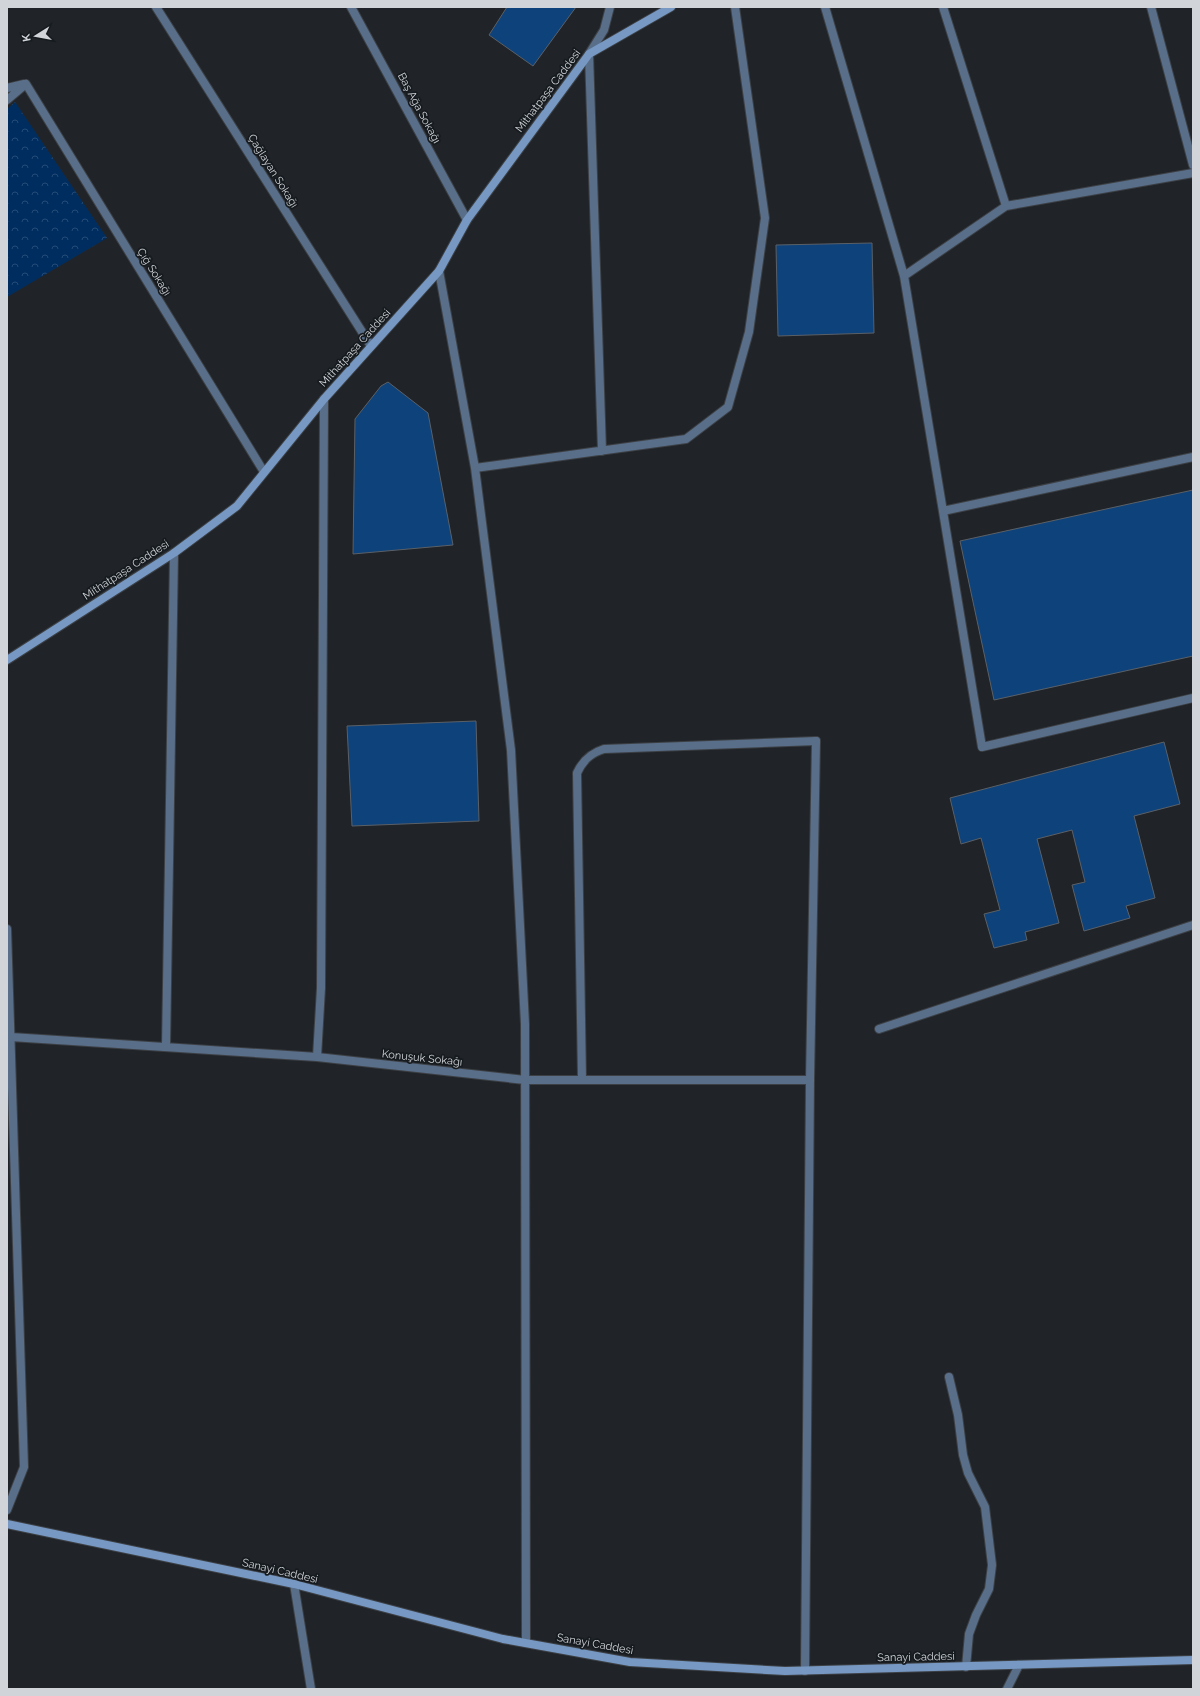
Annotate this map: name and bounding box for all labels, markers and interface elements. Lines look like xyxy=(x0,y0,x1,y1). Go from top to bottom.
north arrow xyxy=(16,16,56,56)
text: K xyxy=(19,32,34,43)
street label: Mithatpaşa Caddesi xyxy=(513,47,583,135)
street label: Baş Ağa Sokağı xyxy=(395,70,443,146)
street label: Çağlayan Sokağı xyxy=(245,132,301,210)
street label: Çığ Sokağı xyxy=(134,246,174,298)
street label: Mithatpaşa Caddesi xyxy=(317,306,393,390)
street label: Mithatpaşa Caddesi xyxy=(80,537,172,603)
street label: Konuşuk Sokağı xyxy=(381,1047,463,1069)
street label: Sanayi Caddesi xyxy=(241,1556,319,1586)
street label: Sanayi Caddesi xyxy=(556,1631,634,1657)
street label: Sanayi Caddesi xyxy=(877,1650,955,1664)

